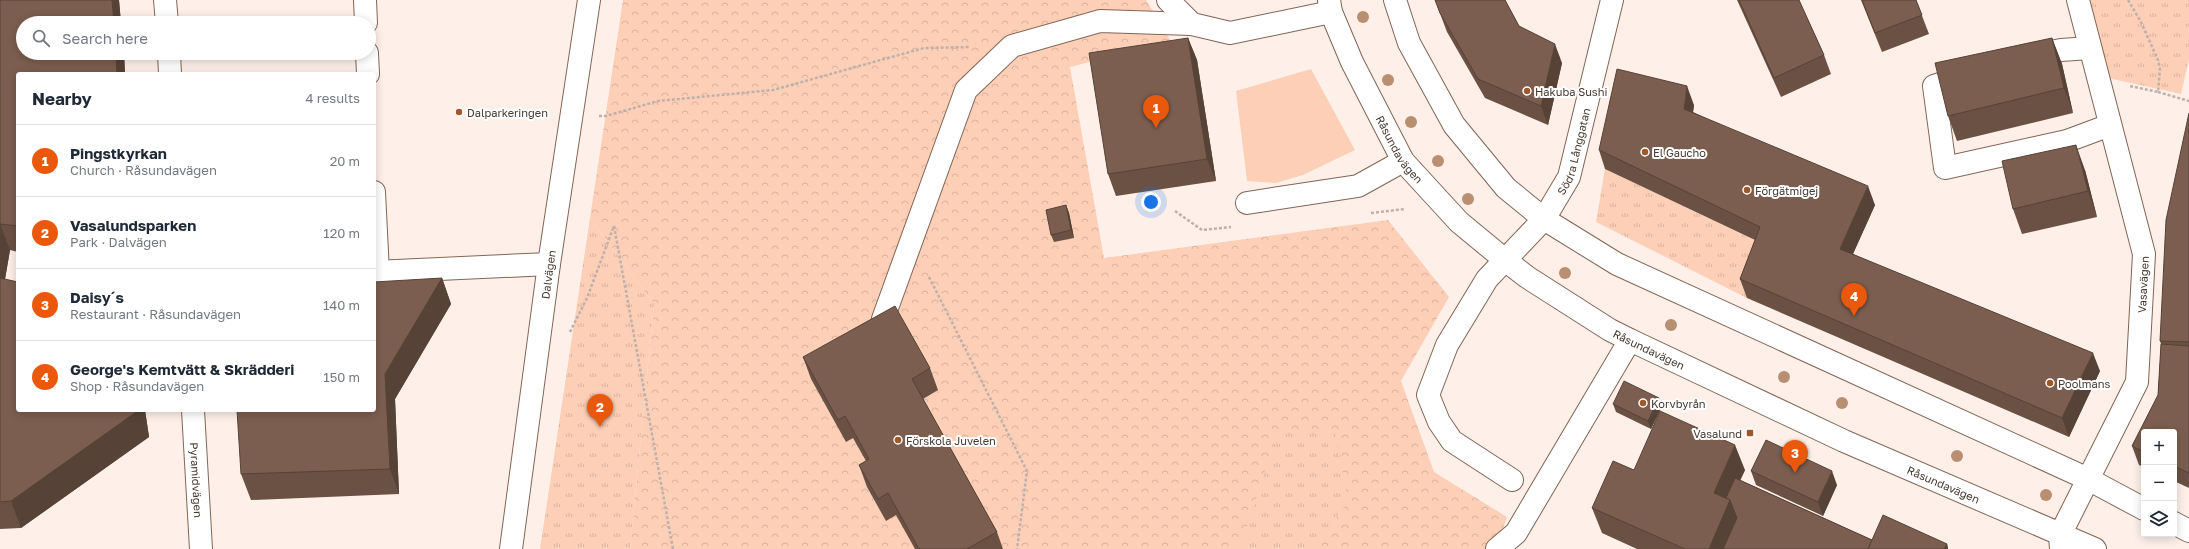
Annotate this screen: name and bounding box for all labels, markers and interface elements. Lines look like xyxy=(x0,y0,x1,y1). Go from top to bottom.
search box xyxy=(16,16,376,60)
icon: search xyxy=(30,27,52,49)
text: Search here xyxy=(62,29,148,47)
place label: Hakuba Sushi xyxy=(1535,85,1607,98)
marker: Hakuba Sushi xyxy=(1522,86,1532,96)
text: Nearby xyxy=(32,88,92,109)
text: 4 results xyxy=(306,90,360,106)
pin: 1 xyxy=(1143,95,1169,128)
place label: Dalparkeringen xyxy=(467,106,548,119)
marker: Dalparkeringen xyxy=(454,107,464,117)
street label: Södra Långgatan xyxy=(1554,107,1592,197)
street label: Råsundavägen xyxy=(1374,113,1426,185)
text: Pingstkyrkan xyxy=(70,144,167,162)
place label: El Gaucho xyxy=(1653,146,1706,159)
marker: El Gaucho xyxy=(1640,147,1650,157)
text: 1 xyxy=(42,153,48,169)
text: 20 m xyxy=(330,153,360,169)
text: Church · Råsundavägen xyxy=(70,162,217,178)
place label: Förgätmigej xyxy=(1755,184,1818,197)
marker: Förgätmigej xyxy=(1742,185,1752,195)
your location xyxy=(1141,192,1161,212)
text: Vasalundsparken xyxy=(70,216,196,234)
text: 2 xyxy=(41,225,49,241)
text: 120 m xyxy=(323,225,360,241)
text: Park · Dalvägen xyxy=(70,234,167,250)
street label: Dalvägen xyxy=(538,249,558,300)
street label: Vasavägen xyxy=(2134,256,2150,313)
pin: 4 xyxy=(1841,283,1867,316)
text: Daisy´s xyxy=(70,288,124,306)
text: 3 xyxy=(41,297,49,313)
text: 140 m xyxy=(323,297,360,313)
text: Restaurant · Råsundavägen xyxy=(70,306,241,322)
street label: Råsundavägen xyxy=(1611,326,1687,371)
text: George's Kemtvätt & Skrädderi xyxy=(70,360,294,378)
text: 4 xyxy=(41,369,49,385)
text: 150 m xyxy=(323,369,360,385)
place label: Poolmans xyxy=(2058,377,2111,390)
text: Shop · Råsundavägen xyxy=(70,378,204,394)
marker: Poolmans xyxy=(2045,378,2055,388)
pin: 2 xyxy=(587,394,613,427)
place label: Korvbyrån xyxy=(1651,397,1706,410)
marker: Korvbyrån xyxy=(1638,398,1648,408)
place label: Vasalund xyxy=(1693,427,1742,440)
marker: Vasalund xyxy=(1745,428,1755,438)
map controls xyxy=(2141,429,2177,537)
button: + xyxy=(2141,429,2177,465)
place label: Förskola Juvelen xyxy=(906,434,996,447)
marker: Förskola Juvelen xyxy=(893,435,903,445)
pin: 3 xyxy=(1782,440,1808,473)
street label: Pyramidvägen xyxy=(188,442,206,518)
street label: Råsundavägen xyxy=(1905,463,1982,505)
button: − xyxy=(2141,465,2177,501)
button: layers xyxy=(2141,501,2177,537)

